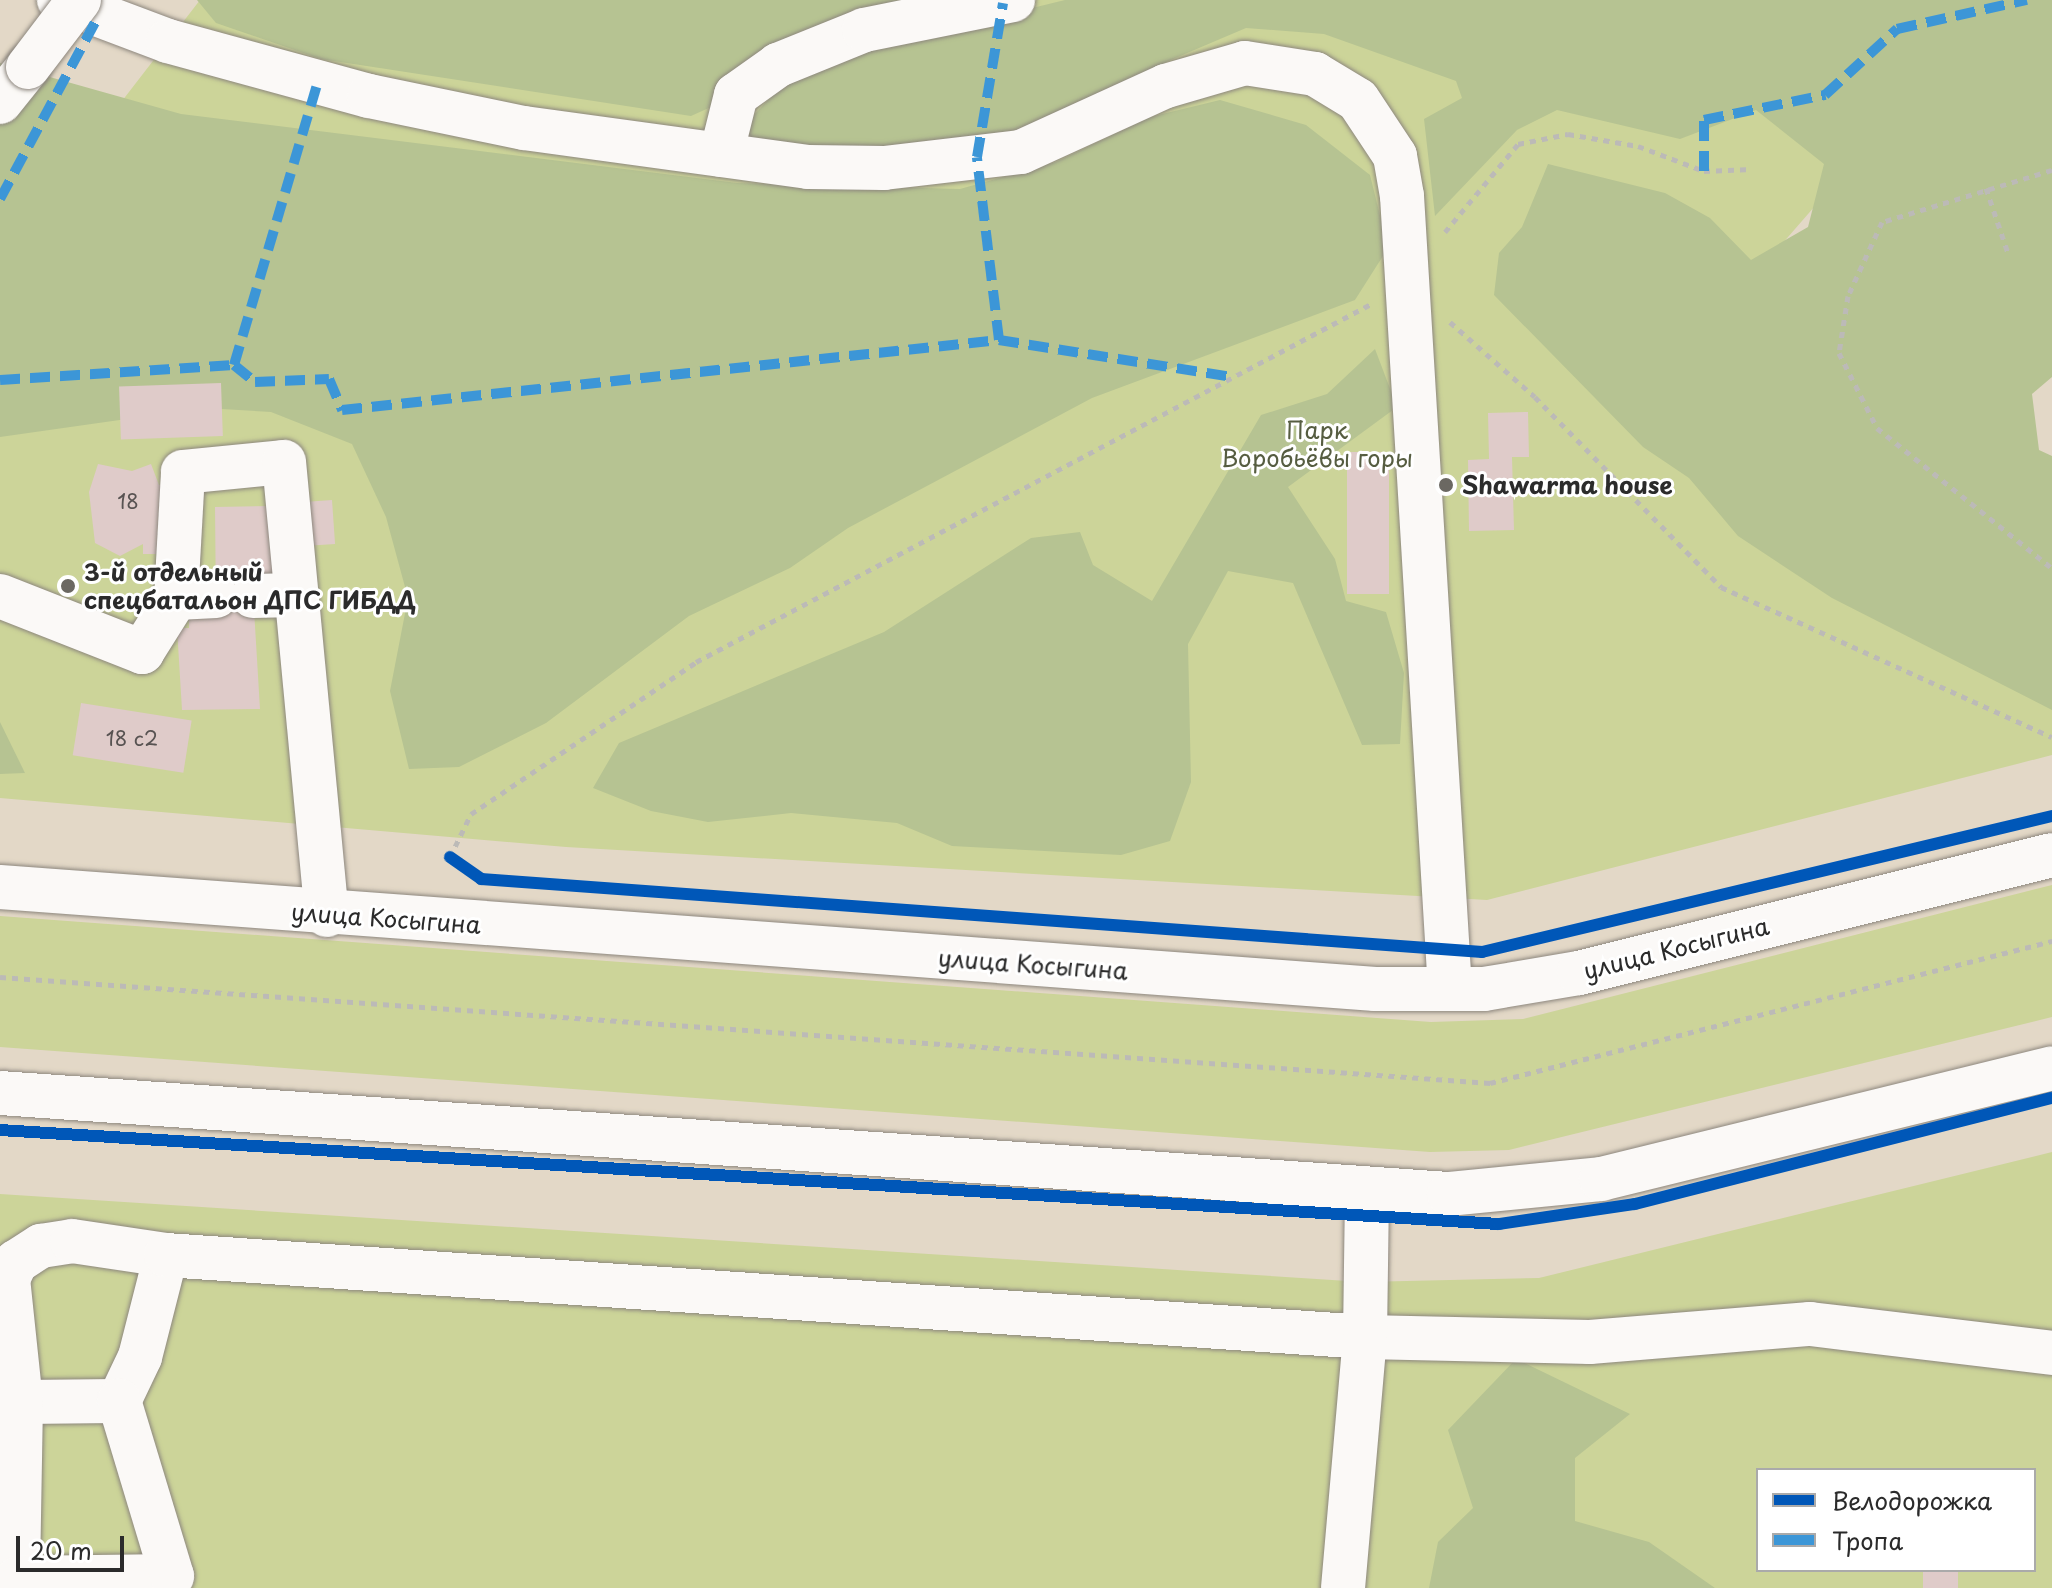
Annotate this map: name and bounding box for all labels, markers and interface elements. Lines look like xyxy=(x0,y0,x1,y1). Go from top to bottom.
park label: Парк Воробьёвы горы xyxy=(1221,416,1413,472)
place label: Shawarma house xyxy=(1462,471,1673,499)
marker: Shawarma house xyxy=(1437,476,1455,494)
house number: 18 xyxy=(117,489,139,513)
place label: 3-й отдельный спецбатальон ДПС ГИБДД xyxy=(84,558,416,614)
marker: 3-й отдельный спецбатальон ДПС ГИБДД xyxy=(59,577,77,595)
house number: 18 с2 xyxy=(106,726,158,750)
street label: улица Косыгина xyxy=(290,897,482,939)
street label: улица Косыгина xyxy=(1580,911,1772,985)
street label: улица Косыгина xyxy=(937,943,1129,985)
legend xyxy=(1756,1468,2036,1572)
text: Велодорожка xyxy=(1832,1482,1992,1518)
scale bar xyxy=(20,1520,128,1570)
text: Тропа xyxy=(1832,1522,1903,1558)
text: 20 m xyxy=(30,1532,92,1568)

